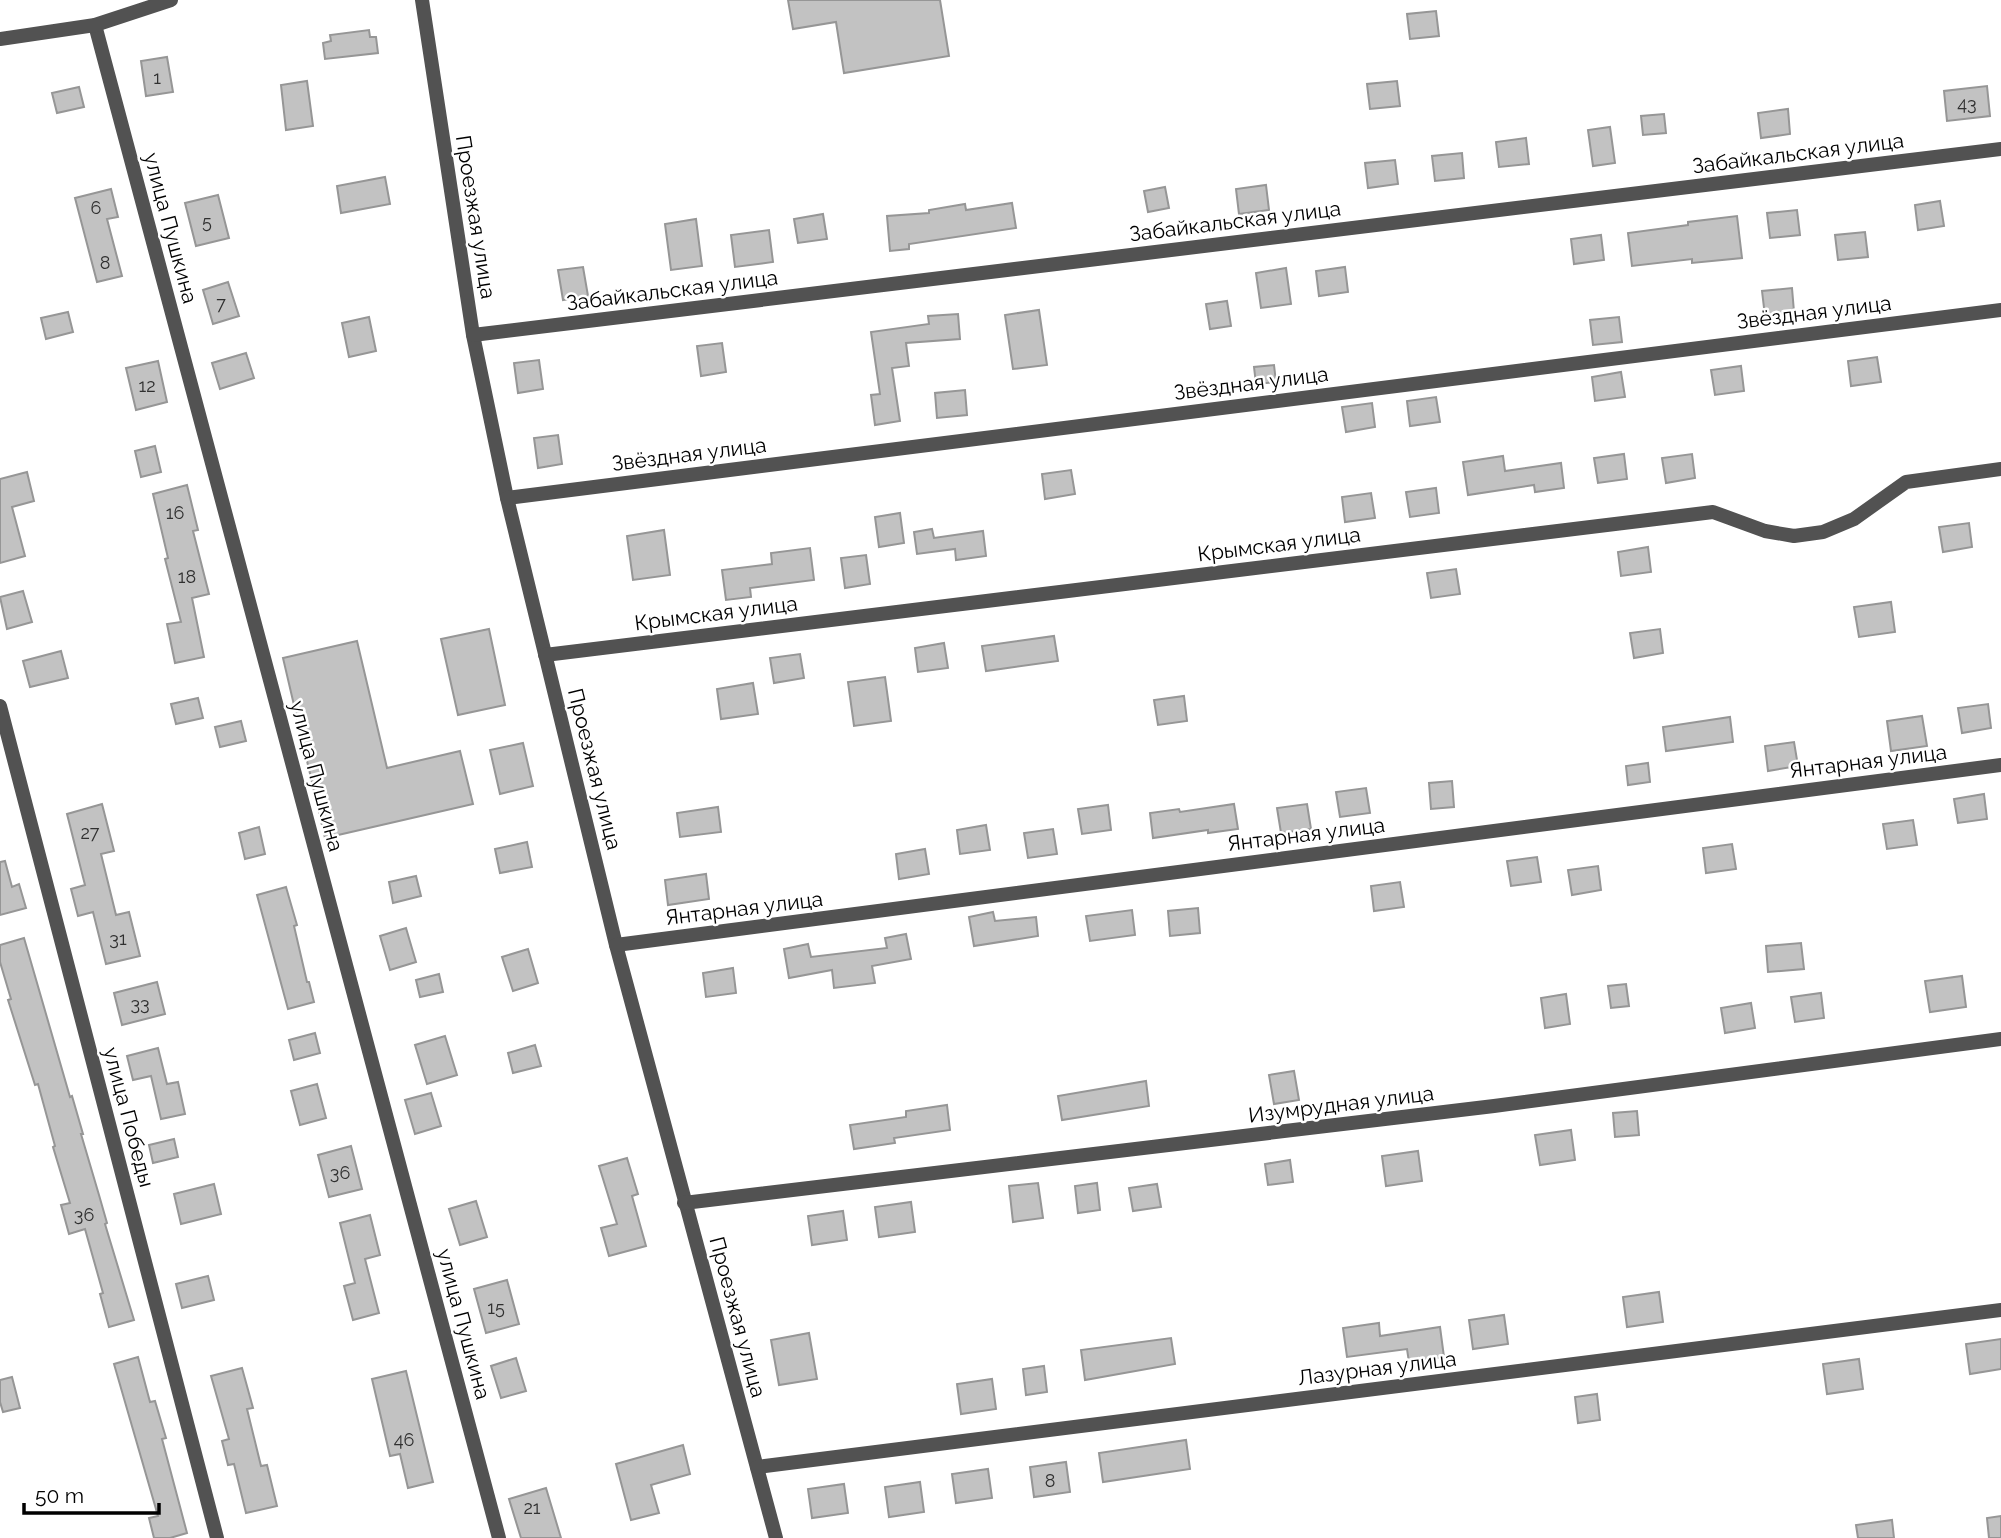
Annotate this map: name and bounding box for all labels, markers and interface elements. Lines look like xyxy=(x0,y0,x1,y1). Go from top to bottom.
house number: 1 xyxy=(153,67,161,88)
house number: 43 xyxy=(1957,93,1977,114)
street label: Забайкальская улица xyxy=(1691,128,1905,178)
street label: Проезжая улица xyxy=(451,133,501,301)
street label: улица Пушкина xyxy=(139,150,203,306)
street label: Забайкальская улица xyxy=(1128,196,1342,246)
house number: 6 xyxy=(91,197,102,218)
house number: 5 xyxy=(202,211,212,232)
house number: 8 xyxy=(100,252,110,273)
street label: Забайкальская улица xyxy=(565,265,779,315)
street label: Звёздная улица xyxy=(1735,290,1893,334)
house number: 7 xyxy=(216,293,226,314)
street label: Звёздная улица xyxy=(1172,361,1330,405)
house number: 12 xyxy=(138,375,156,396)
street label: Звёздная улица xyxy=(610,432,768,476)
house number: 16 xyxy=(166,502,184,523)
street label: Крымская улица xyxy=(1196,522,1362,566)
house number: 18 xyxy=(178,566,196,587)
street label: Крымская улица xyxy=(633,591,799,635)
street label: Проезжая улица xyxy=(563,686,627,852)
street label: улица Пушкина xyxy=(285,698,349,854)
street label: Янтарная улица xyxy=(1788,739,1948,783)
street label: Янтарная улица xyxy=(1226,812,1386,856)
house number: 27 xyxy=(80,822,100,843)
street label: Янтарная улица xyxy=(664,886,824,930)
house number: 31 xyxy=(109,928,127,949)
house number: 33 xyxy=(130,993,150,1014)
street label: улица Победы xyxy=(98,1044,160,1190)
street label: Изумрудная улица xyxy=(1247,1080,1435,1128)
house number: 36 xyxy=(330,1162,350,1183)
house number: 36 xyxy=(74,1204,94,1225)
street label: Проезжая улица xyxy=(705,1234,771,1400)
street label: улица Пушкина xyxy=(432,1246,496,1402)
house number: 15 xyxy=(487,1297,505,1318)
street label: Лазурная улица xyxy=(1296,1346,1458,1390)
house number: 46 xyxy=(394,1429,414,1450)
house number: 8 xyxy=(1045,1470,1055,1491)
scale bar xyxy=(24,1472,159,1516)
text: 50 m xyxy=(35,1483,84,1508)
house number: 21 xyxy=(523,1497,541,1518)

